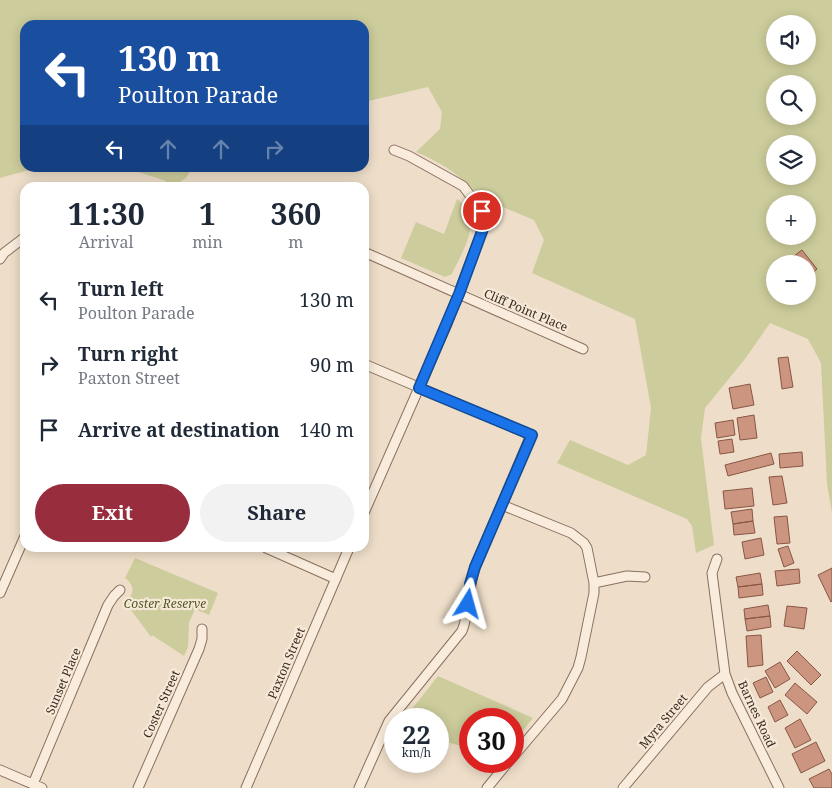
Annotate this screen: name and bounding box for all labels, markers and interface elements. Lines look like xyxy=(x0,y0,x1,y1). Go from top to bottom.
map controls xyxy=(766,15,816,305)
button: sound xyxy=(766,15,816,65)
text: 130 m xyxy=(118,34,221,81)
icon: left xyxy=(35,40,100,105)
button: search xyxy=(766,75,816,125)
text: Poulton Parade xyxy=(118,79,278,109)
icon: left xyxy=(101,135,129,163)
icon: ahead xyxy=(154,135,182,163)
icon: ahead xyxy=(207,135,235,163)
icon: right xyxy=(260,135,288,163)
button: layers xyxy=(766,135,816,185)
pin xyxy=(461,190,503,232)
text: 11:30 xyxy=(68,193,145,234)
text: 1 xyxy=(199,193,216,234)
text: 360 xyxy=(270,193,321,234)
button: + xyxy=(766,195,816,245)
icon: arrive xyxy=(468,197,496,225)
text: Arrival xyxy=(79,231,133,253)
text: min xyxy=(192,231,223,253)
text: m xyxy=(288,231,303,253)
button: − xyxy=(766,255,816,305)
text: Turn left xyxy=(78,276,164,302)
street label: Cliff Point Place xyxy=(481,285,571,335)
icon: left xyxy=(35,286,63,314)
text: 130 m xyxy=(299,287,354,313)
text: Poulton Parade xyxy=(78,302,195,324)
text: Turn right xyxy=(78,341,178,367)
icon: right xyxy=(35,351,63,379)
text: 90 m xyxy=(310,352,354,378)
text: Paxton Street xyxy=(78,367,180,389)
icon: arrive xyxy=(35,416,63,444)
text: Arrive at destination xyxy=(78,417,280,443)
text: 140 m xyxy=(299,417,354,443)
button: Exit xyxy=(35,484,190,542)
button: Share xyxy=(200,484,354,542)
position arrow xyxy=(441,577,493,629)
park label: Coster Reserve xyxy=(124,595,206,612)
street label: Paxton Street xyxy=(263,625,309,701)
street label: Sunset Place xyxy=(41,645,85,717)
street label: Coster Street xyxy=(138,667,184,741)
street label: Barnes Road xyxy=(734,678,780,751)
street label: Myra Street xyxy=(635,690,691,752)
speed limit sign: 30 xyxy=(459,708,524,773)
text: 22 xyxy=(402,717,431,751)
text: km/h xyxy=(402,744,431,761)

